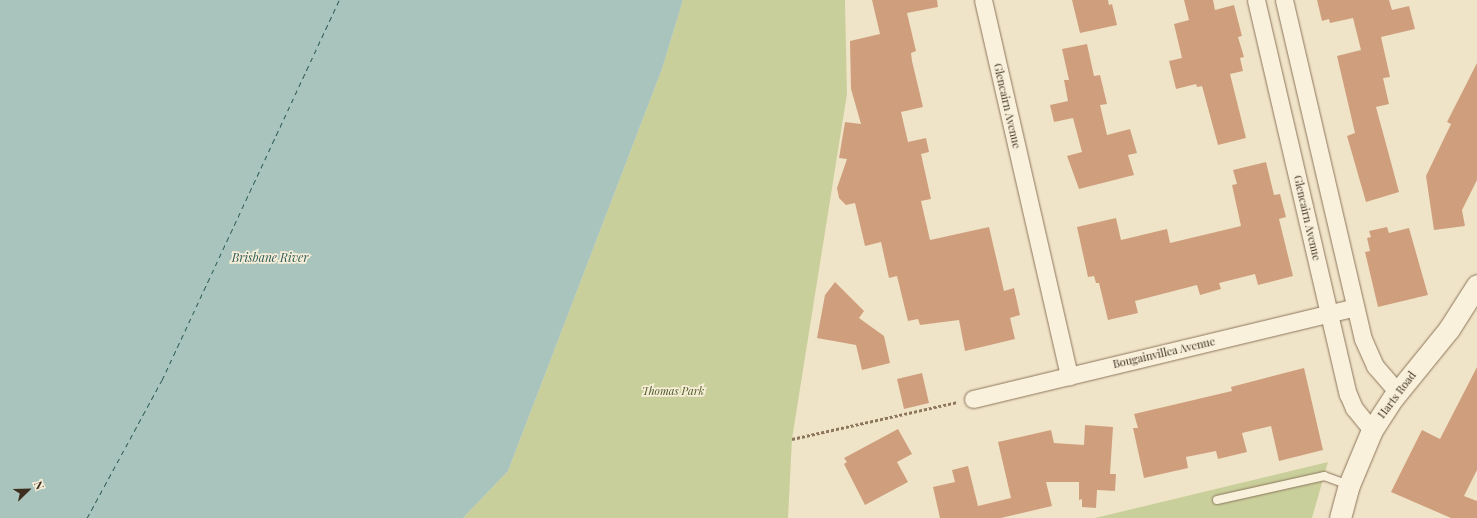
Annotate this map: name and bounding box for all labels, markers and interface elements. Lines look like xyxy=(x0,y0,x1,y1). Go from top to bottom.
street label: Glencairn Avenue xyxy=(991,62,1023,150)
street label: Glencairn Avenue xyxy=(1291,174,1323,262)
water label: Brisbane River xyxy=(232,251,308,265)
street label: Bougainvillea Avenue xyxy=(1111,335,1217,371)
street label: Harts Road xyxy=(1375,369,1419,421)
park label: Thomas Park xyxy=(642,384,704,398)
north arrow xyxy=(8,470,48,510)
text: N xyxy=(31,479,48,492)

